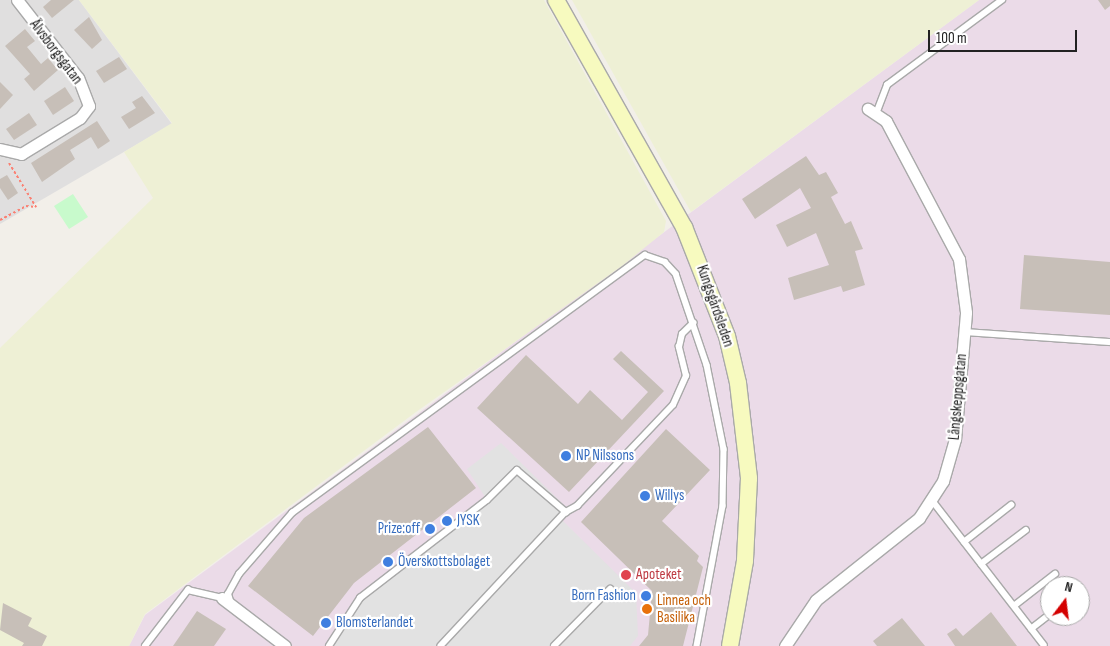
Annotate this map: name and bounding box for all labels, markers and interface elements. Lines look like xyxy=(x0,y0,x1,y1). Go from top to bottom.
street label: Älvsborgsgatan xyxy=(26,16,86,88)
scale bar xyxy=(930,20,1079,52)
text: 100 m xyxy=(936,29,967,48)
street label: Kungsgårdsleden xyxy=(693,263,737,349)
street label: Långskeppsgatan xyxy=(945,353,971,441)
place label: NP Nilssons xyxy=(576,447,634,465)
marker: NP Nilssons xyxy=(560,450,572,462)
place label: Willys xyxy=(655,487,684,505)
marker: Willys xyxy=(639,490,651,502)
place label: JYSK xyxy=(457,512,479,530)
marker: JYSK xyxy=(441,515,453,527)
place label: Prize:off xyxy=(378,520,420,538)
marker: Prize:off xyxy=(424,523,436,535)
place label: Överskottsbolaget xyxy=(398,553,490,571)
marker: Överskottsbolaget xyxy=(382,556,394,568)
place label: Apoteket xyxy=(636,566,682,584)
marker: Apoteket xyxy=(620,569,632,581)
north arrow xyxy=(1040,576,1090,626)
text: N xyxy=(1063,578,1075,596)
place label: Born Fashion xyxy=(572,587,636,605)
marker: Born Fashion xyxy=(640,590,652,602)
place label: Linnea och Basilika xyxy=(657,591,711,626)
marker: Linnea och Basilika xyxy=(641,603,653,615)
place label: Blomsterlandet xyxy=(336,614,413,632)
marker: Blomsterlandet xyxy=(320,617,332,629)

